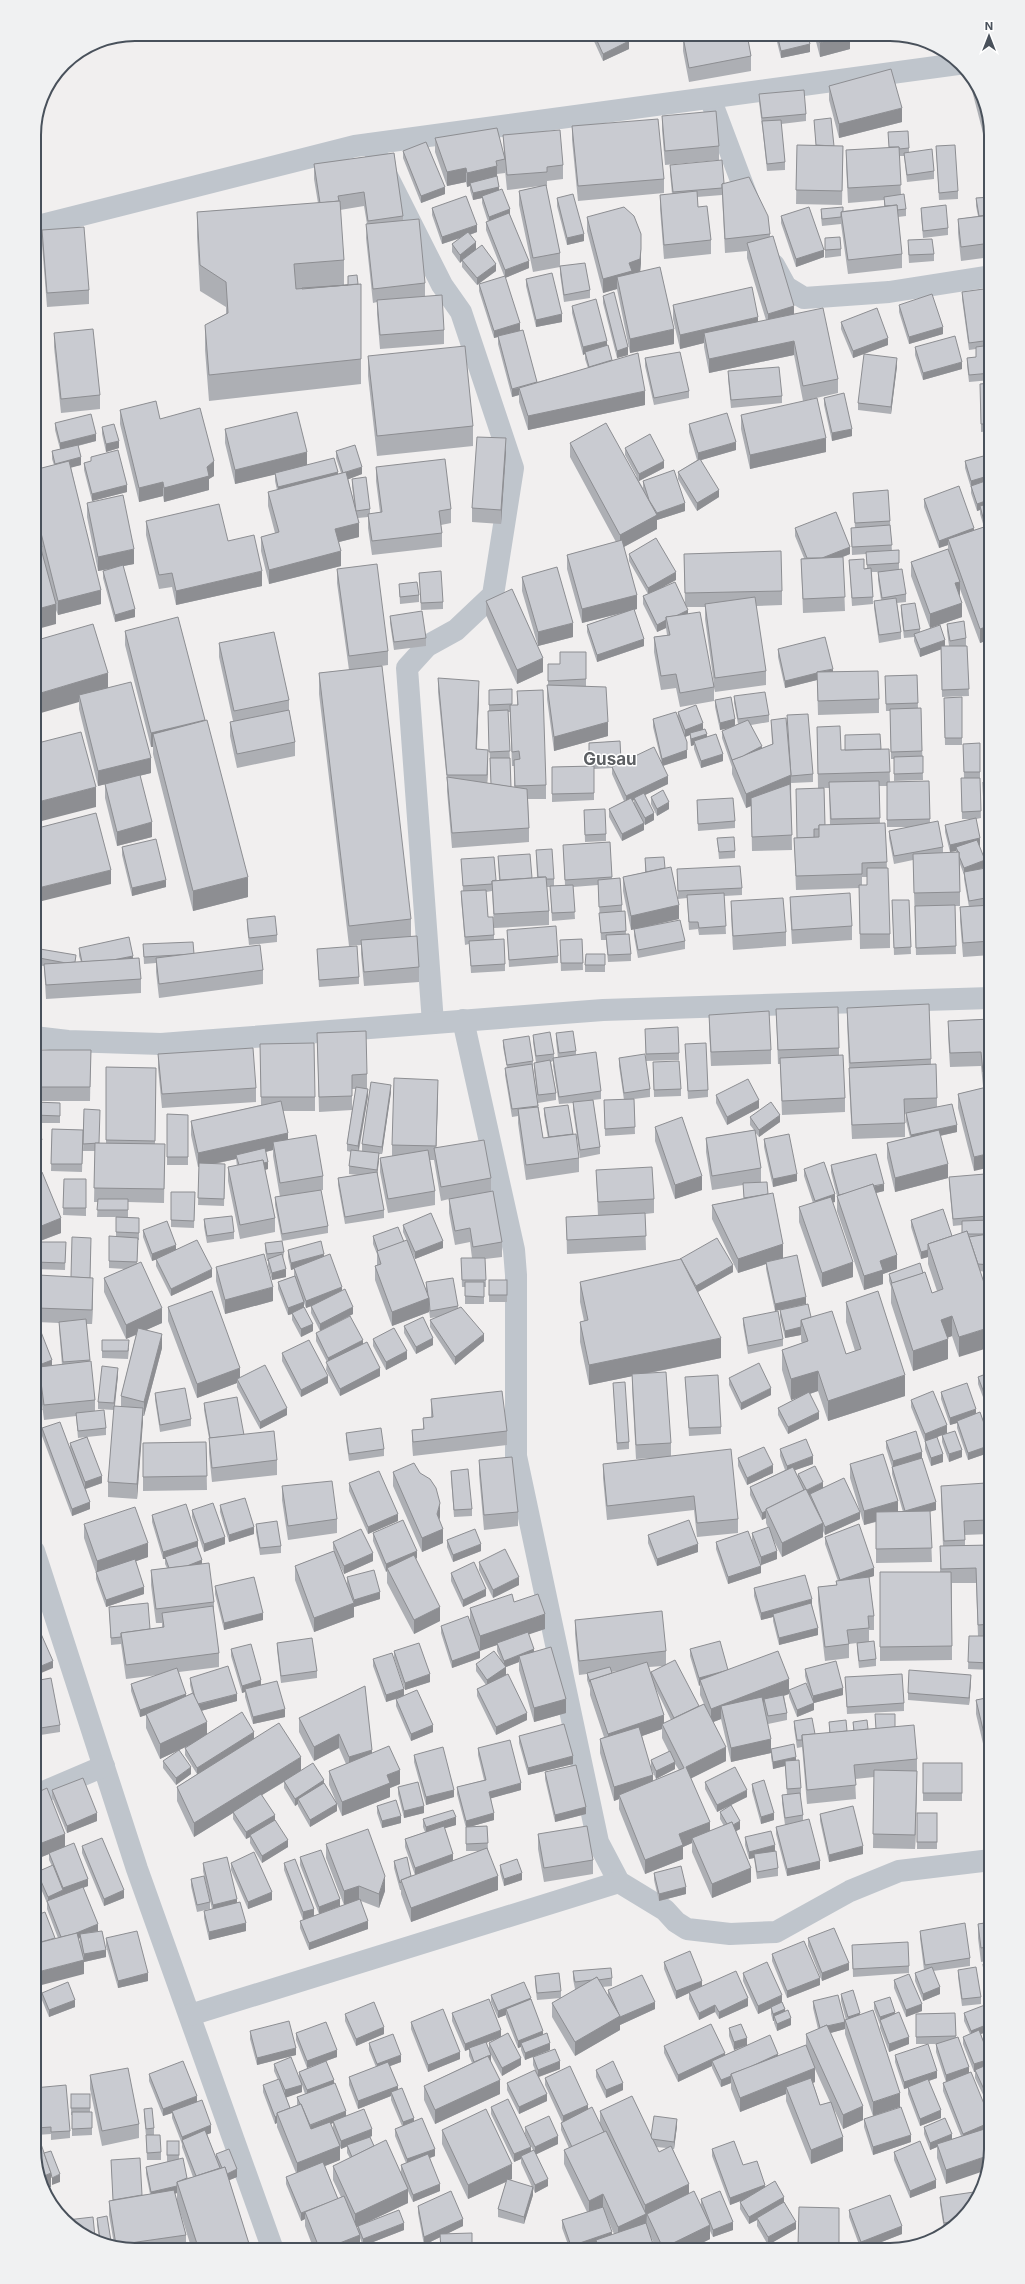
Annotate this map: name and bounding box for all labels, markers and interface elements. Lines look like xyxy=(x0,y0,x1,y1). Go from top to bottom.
north arrow xyxy=(969,16,1009,56)
text: N xyxy=(985,19,993,33)
district label: Gusau xyxy=(583,749,637,769)

